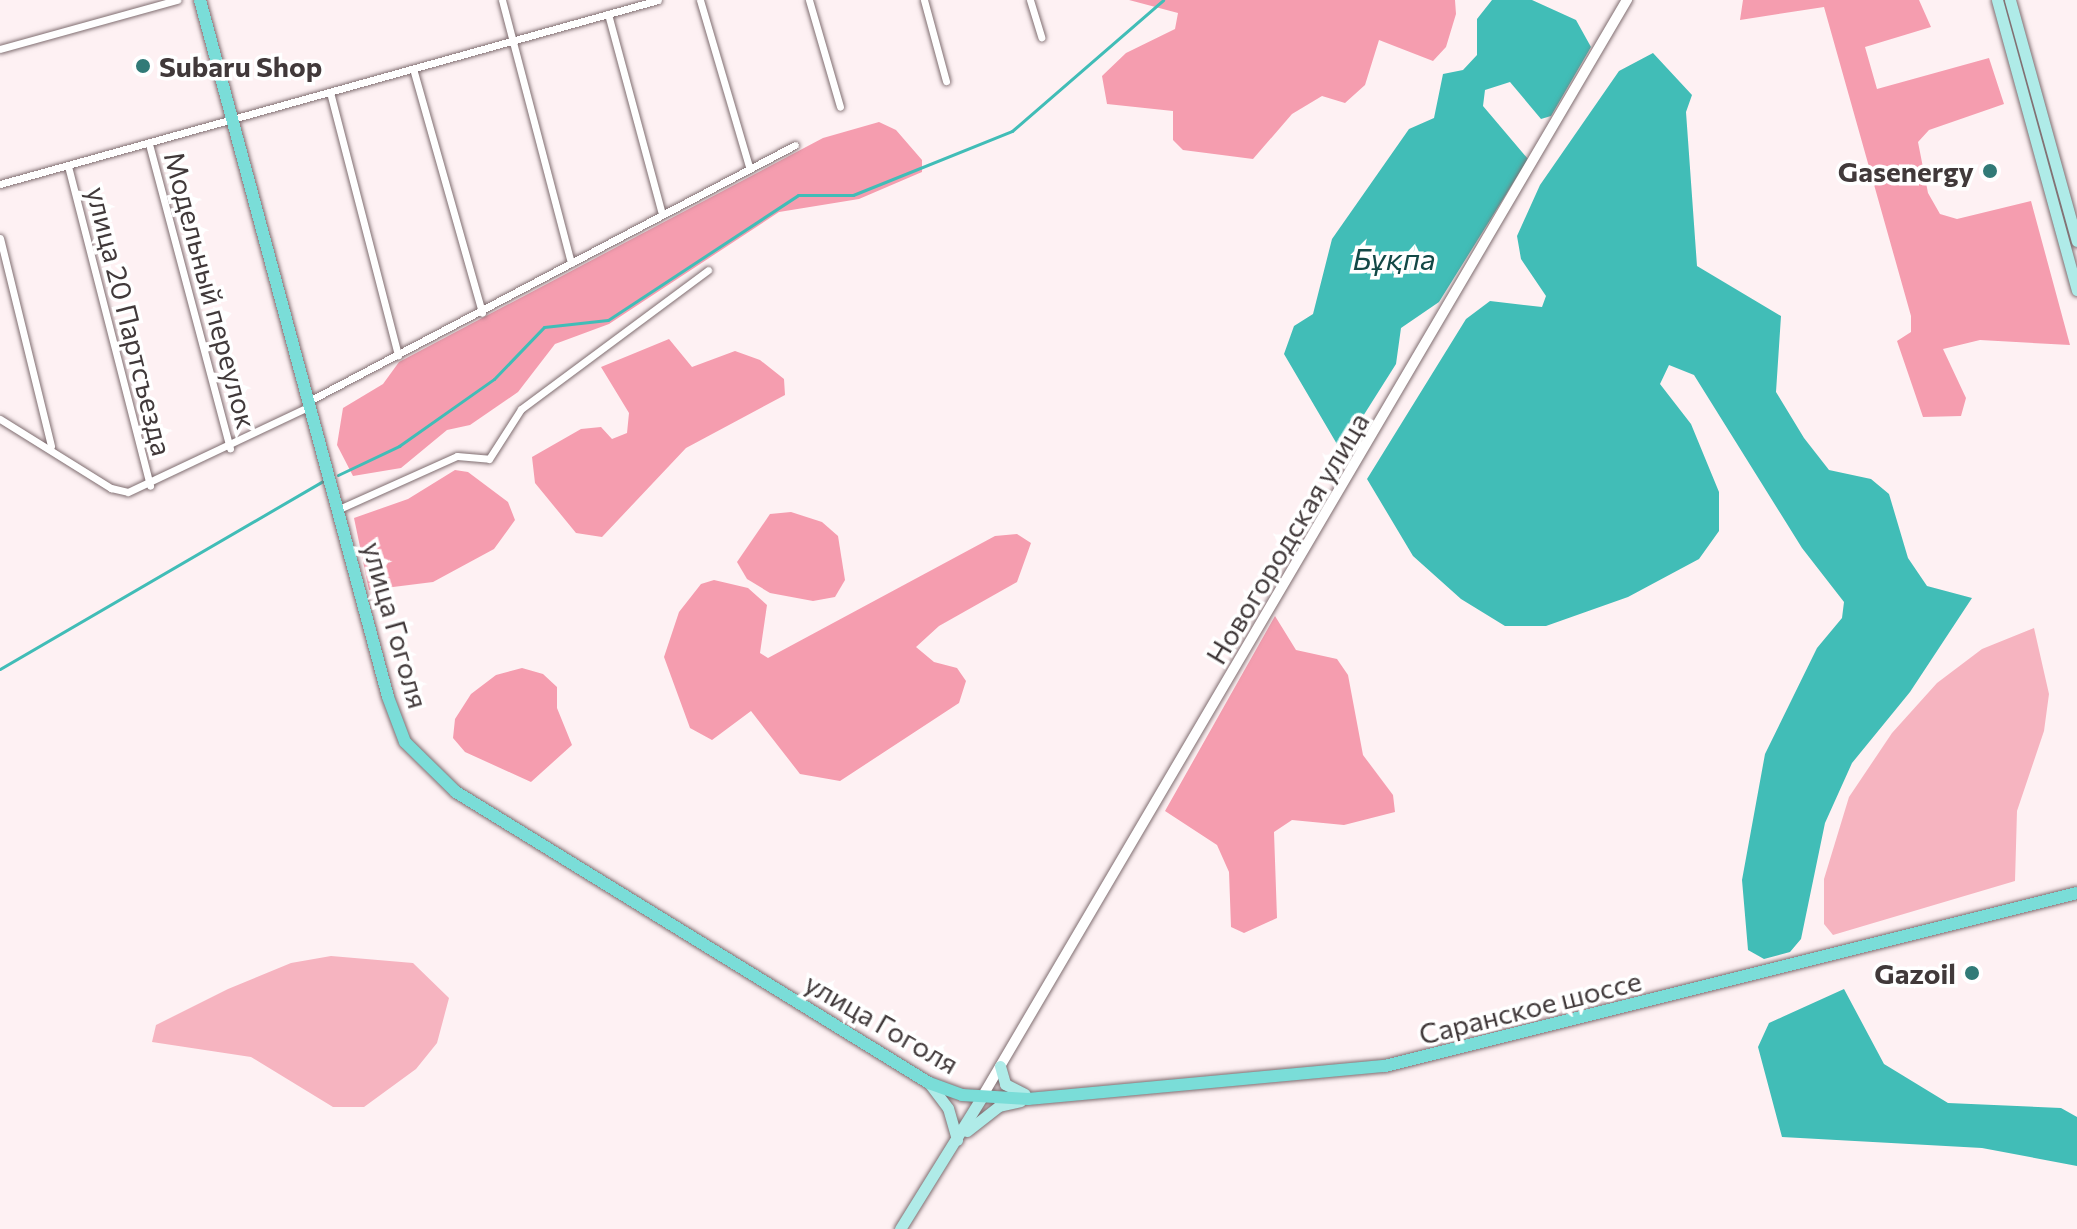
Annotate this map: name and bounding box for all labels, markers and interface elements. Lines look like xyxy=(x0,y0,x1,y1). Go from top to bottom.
place label: Subaru Shop xyxy=(159,49,322,83)
marker: Subaru Shop xyxy=(134,57,152,75)
street label: Модельный переулок xyxy=(158,148,264,432)
place label: Gasenergy xyxy=(1838,154,1974,188)
marker: Gasenergy xyxy=(1981,162,1999,180)
street label: улица 20 Партсъезда xyxy=(80,183,180,459)
water label: Бұқпа xyxy=(1352,240,1436,276)
street label: Новогородская улица xyxy=(1199,406,1375,670)
street label: улица Гоголя xyxy=(356,538,436,712)
place label: Gazoil xyxy=(1874,956,1956,990)
street label: Саранское шоссе xyxy=(1415,963,1645,1051)
marker: Gazoil xyxy=(1963,964,1981,982)
street label: улица Гоголя xyxy=(799,965,965,1081)

